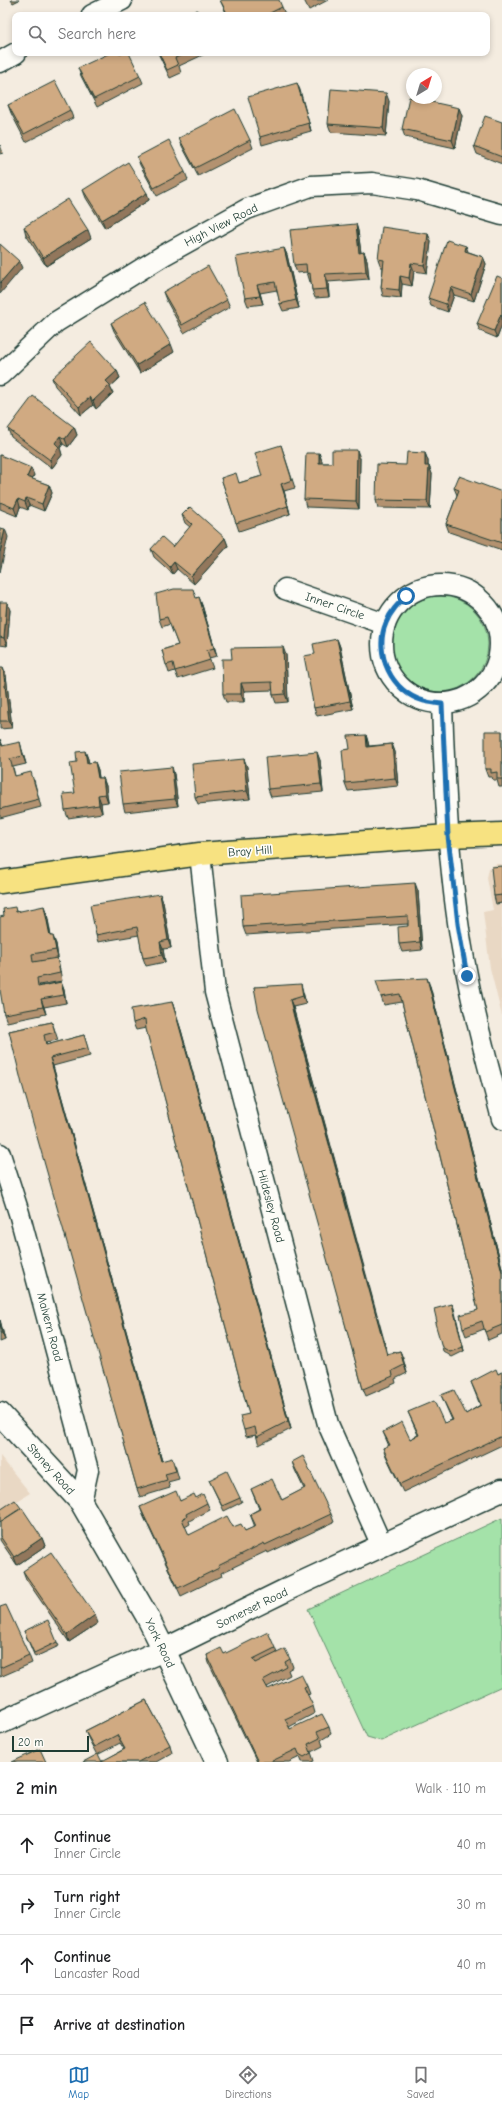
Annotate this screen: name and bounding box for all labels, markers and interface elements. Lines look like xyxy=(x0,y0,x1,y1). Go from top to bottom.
search box xyxy=(12,12,490,56)
icon: search xyxy=(26,23,48,45)
text: Search here xyxy=(58,25,136,43)
north arrow xyxy=(406,68,442,104)
street label: High View Road xyxy=(182,200,260,250)
route start xyxy=(397,587,415,605)
street label: Inner Circle xyxy=(304,589,366,623)
street label: Bray Hill xyxy=(227,842,273,860)
route end xyxy=(458,967,476,985)
street label: Hildesley Road xyxy=(254,1168,288,1244)
street label: Malvern Road xyxy=(34,1291,66,1363)
street label: Stoney Road xyxy=(24,1441,78,1497)
street label: Somerset Road xyxy=(214,1585,290,1631)
street label: York Road xyxy=(142,1616,178,1670)
scale bar xyxy=(12,1734,89,1753)
text: 20 m xyxy=(18,1736,43,1749)
text: 2 min xyxy=(16,1779,57,1798)
text: Walk · 110 m xyxy=(415,1781,486,1796)
text: Continue xyxy=(54,1828,111,1846)
icon: ahead xyxy=(16,1834,38,1856)
text: 40 m xyxy=(457,1837,486,1852)
text: Inner Circle xyxy=(54,1846,121,1861)
text: Turn right xyxy=(54,1888,120,1906)
icon: right xyxy=(16,1894,38,1916)
text: 30 m xyxy=(456,1897,486,1912)
text: Inner Circle xyxy=(54,1906,121,1921)
text: Continue xyxy=(54,1948,111,1966)
icon: ahead xyxy=(16,1954,38,1976)
text: 40 m xyxy=(457,1957,486,1972)
text: Lancaster Road xyxy=(54,1966,140,1981)
icon: arrive xyxy=(16,2014,38,2036)
text: Arrive at destination xyxy=(54,2016,185,2034)
tab: Map xyxy=(68,2064,90,2101)
tab: Directions xyxy=(225,2064,272,2101)
tab: Saved xyxy=(407,2064,434,2101)

